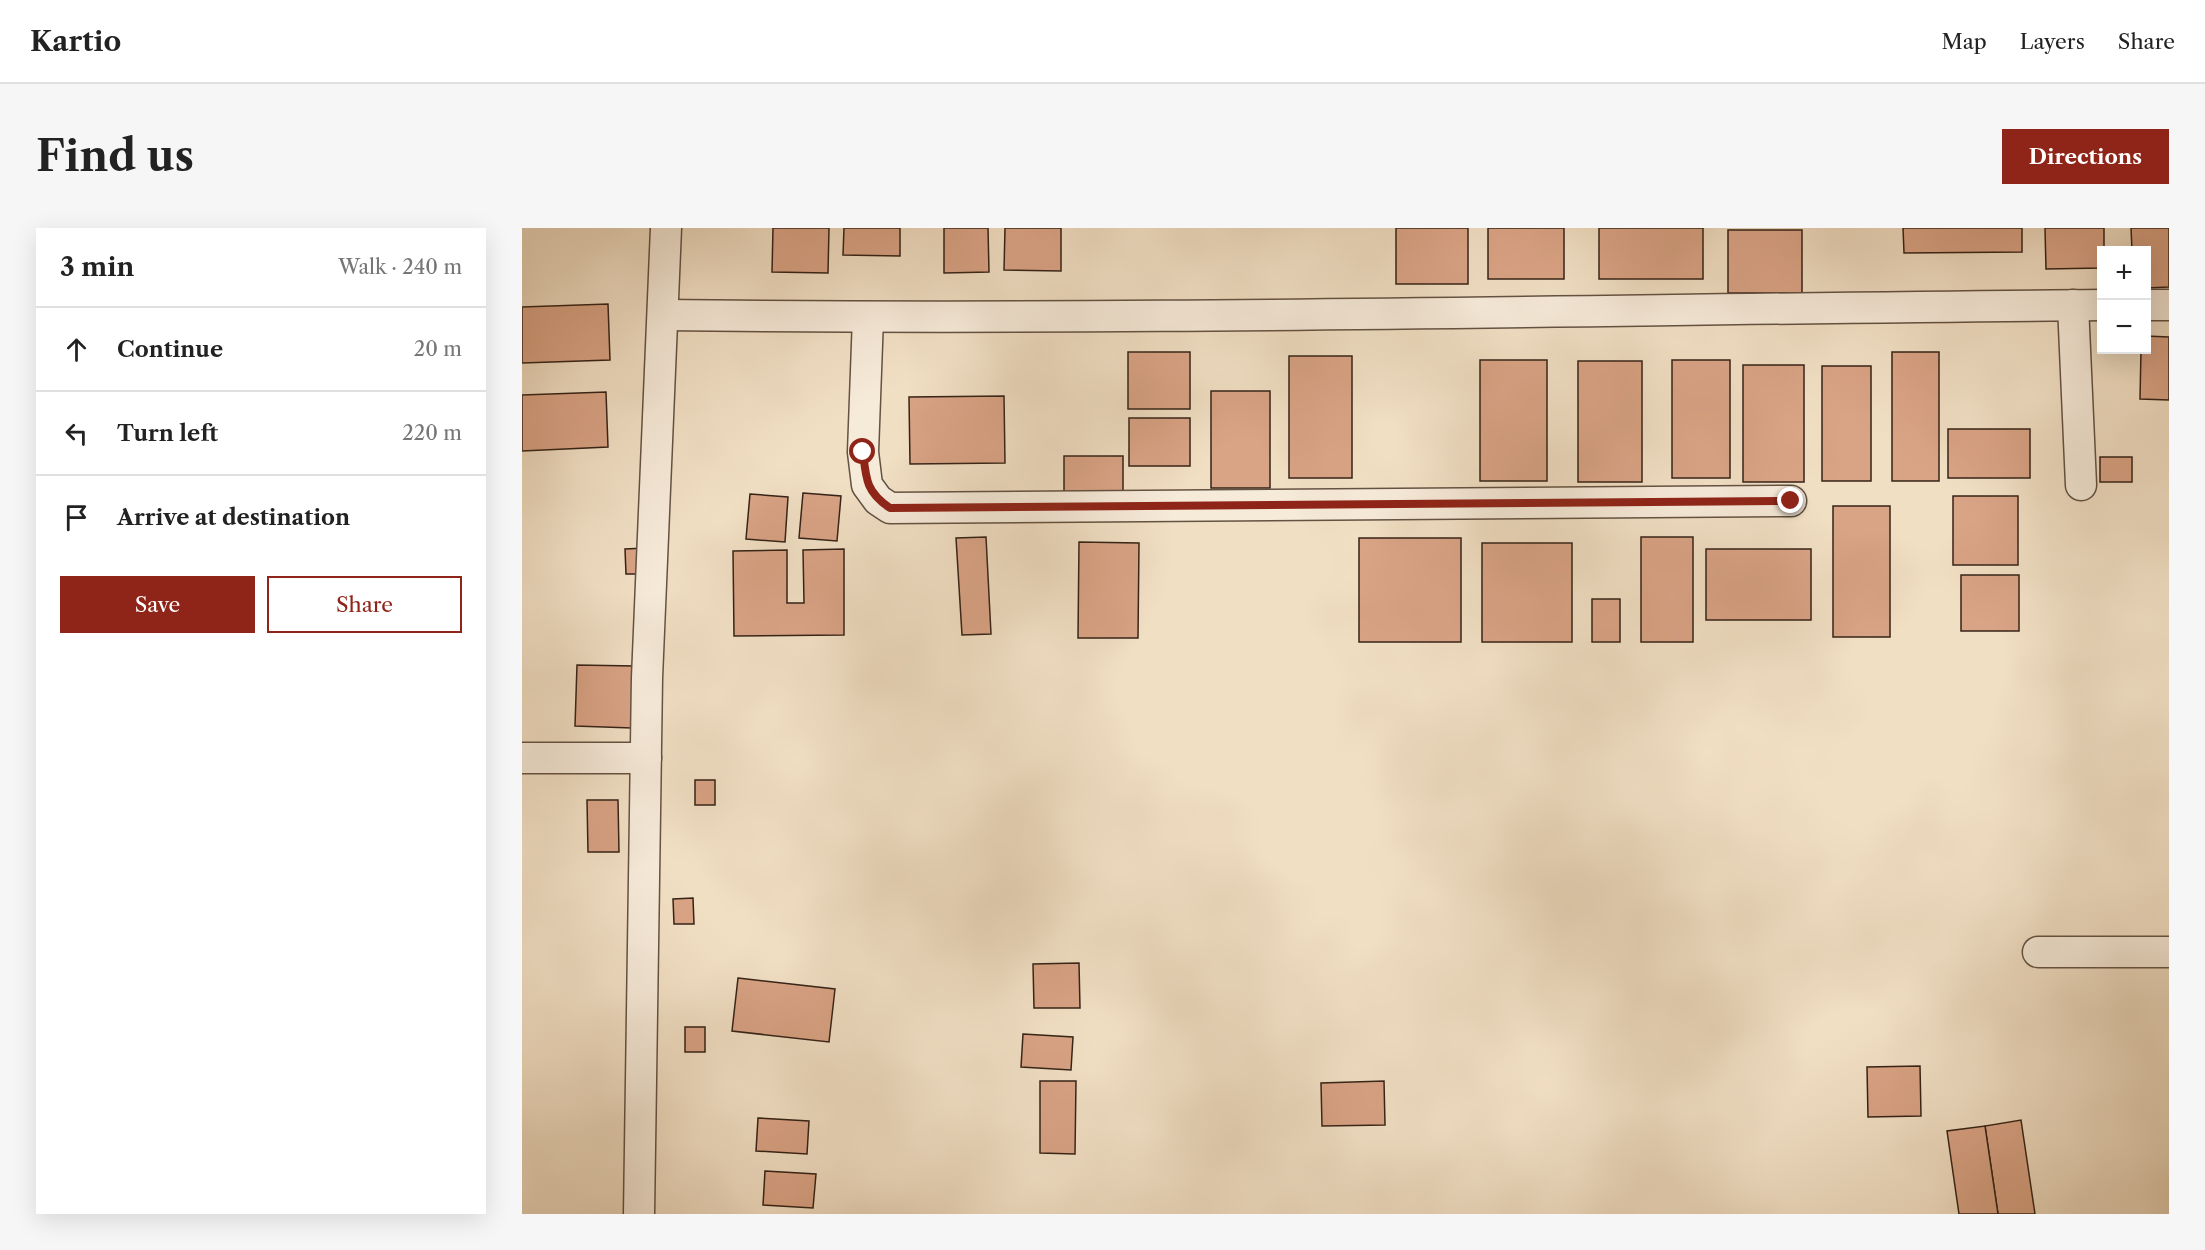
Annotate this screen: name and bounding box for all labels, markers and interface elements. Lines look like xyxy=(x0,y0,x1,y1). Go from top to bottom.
text: Kartio xyxy=(30,24,121,58)
text: Map xyxy=(1942,29,1987,54)
text: Layers xyxy=(2020,29,2085,54)
text: Share xyxy=(2118,29,2175,54)
button: Directions xyxy=(2002,129,2169,184)
text: Find us xyxy=(36,130,194,182)
map controls xyxy=(2097,246,2151,354)
button: + xyxy=(2097,246,2151,300)
text: 3 min xyxy=(60,251,134,283)
text: Walk · 240 m xyxy=(338,255,462,279)
button: − xyxy=(2097,300,2151,354)
icon: ahead xyxy=(60,333,93,366)
text: Continue xyxy=(117,336,223,363)
text: 20 m xyxy=(414,337,462,361)
icon: left xyxy=(60,417,93,450)
text: Turn left xyxy=(117,420,218,447)
text: 220 m xyxy=(402,421,462,445)
route start xyxy=(849,438,875,464)
route end xyxy=(1777,487,1803,513)
icon: arrive xyxy=(60,501,93,534)
text: Arrive at destination xyxy=(117,504,350,531)
button: Save xyxy=(60,576,255,633)
button: Share xyxy=(267,576,462,633)

